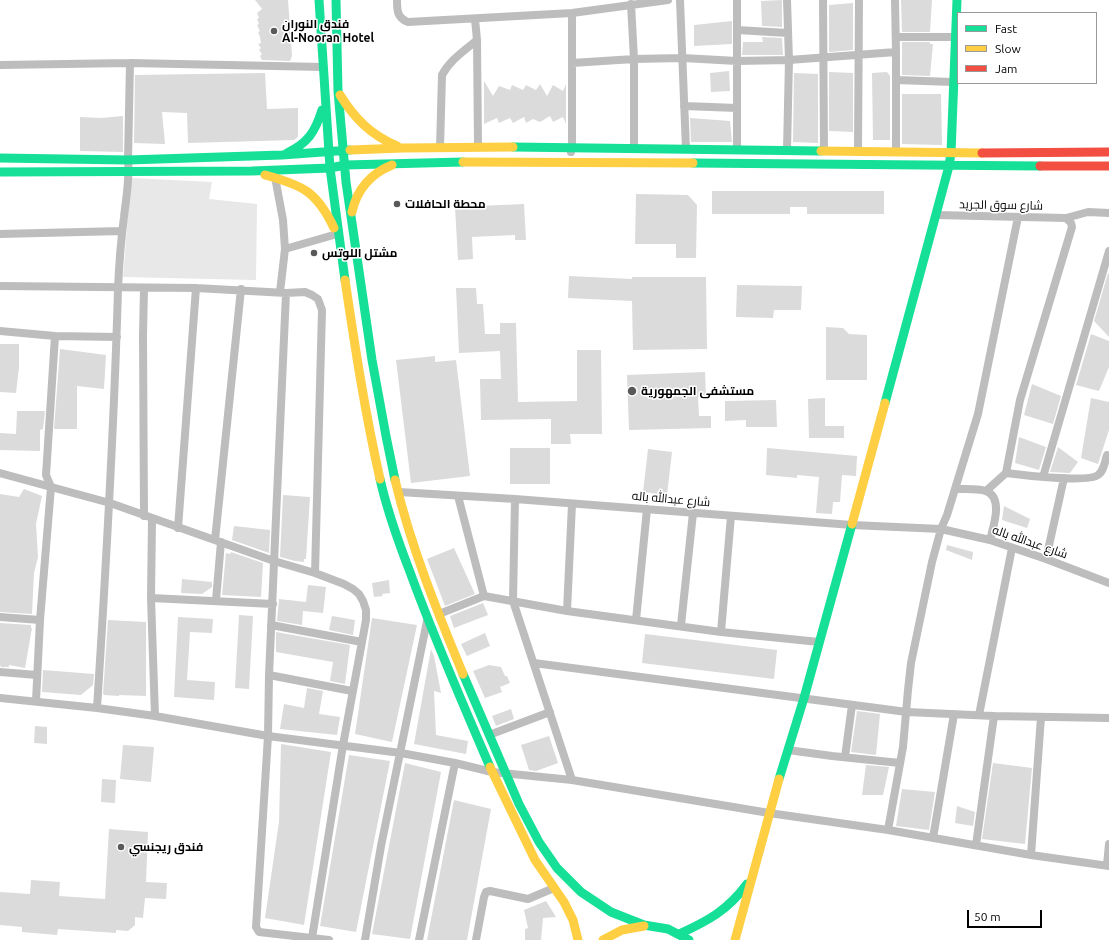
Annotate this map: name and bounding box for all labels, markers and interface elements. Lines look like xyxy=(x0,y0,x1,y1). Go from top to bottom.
legend xyxy=(957,12,1097,84)
place label: فندق النوران Al-Nooran Hotel xyxy=(282,17,374,45)
text: Fast xyxy=(995,22,1017,35)
marker: فندق النوران Al-Nooran Hotel xyxy=(269,26,279,36)
text: Slow xyxy=(995,42,1021,55)
text: Jam xyxy=(995,62,1017,75)
place label: محطة الحافلات xyxy=(405,197,486,211)
street label: شارع سوق الجريد xyxy=(959,197,1043,213)
marker: محطة الحافلات xyxy=(392,199,402,209)
place label: مشتل اللوتس xyxy=(322,246,397,260)
marker: مشتل اللوتس xyxy=(309,248,319,258)
place label: مستشفى الجمهورية xyxy=(641,384,754,398)
marker: مستشفى الجمهورية xyxy=(626,385,638,397)
street label: شارع عبدالله باله xyxy=(631,488,711,510)
street label: شارع عبدالله باله xyxy=(990,522,1070,562)
place label: فندق ريجنسي xyxy=(129,840,203,854)
marker: فندق ريجنسي xyxy=(116,842,126,852)
scale bar xyxy=(969,902,1044,928)
text: 50 m xyxy=(974,910,1001,923)

